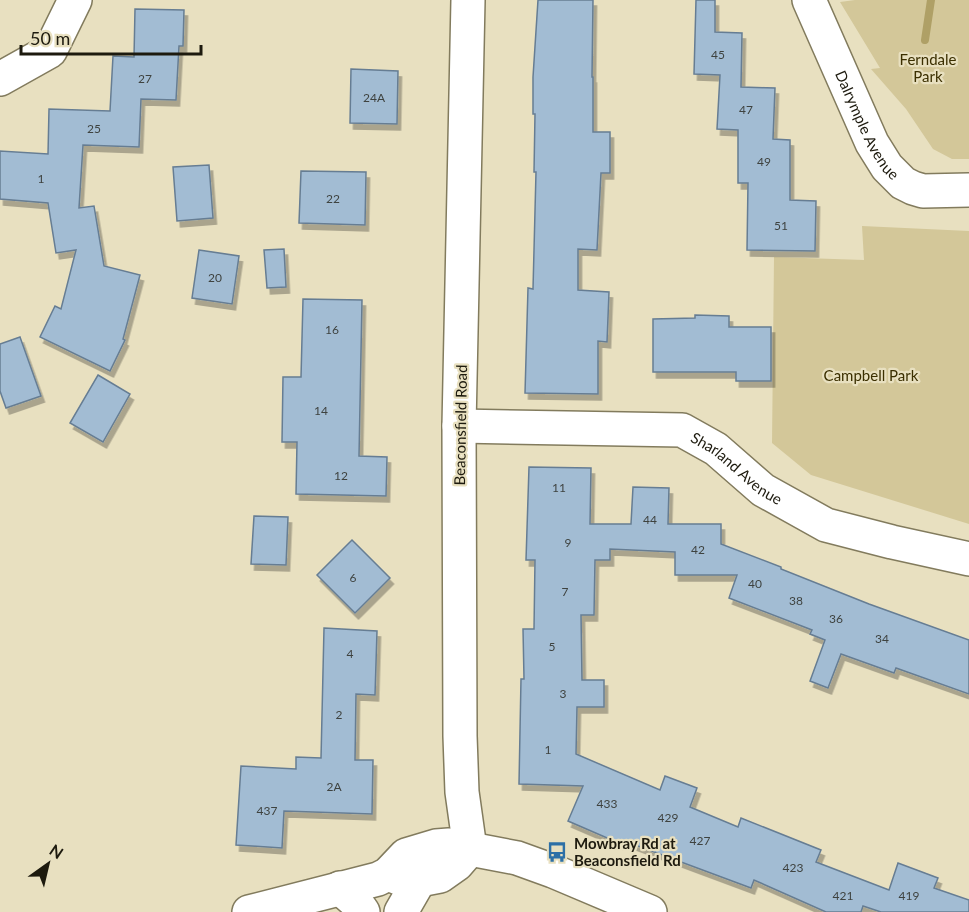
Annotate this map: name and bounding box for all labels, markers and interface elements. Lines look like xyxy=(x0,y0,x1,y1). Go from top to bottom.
scale bar xyxy=(21,18,201,56)
text: 50 m xyxy=(30,27,70,49)
house number: 45 xyxy=(711,47,725,62)
park label: Ferndale Park xyxy=(900,50,957,85)
street label: Dalrymple Avenue xyxy=(832,67,903,183)
house number: 27 xyxy=(138,71,152,86)
house number: 24A xyxy=(363,90,386,105)
house number: 47 xyxy=(739,102,753,117)
house number: 25 xyxy=(87,121,101,136)
house number: 49 xyxy=(757,154,771,169)
house number: 1 xyxy=(38,171,45,186)
house number: 22 xyxy=(326,191,340,206)
house number: 51 xyxy=(774,218,788,233)
house number: 20 xyxy=(208,270,222,285)
house number: 16 xyxy=(325,322,339,337)
street label: Beaconsfield Road xyxy=(450,364,470,486)
park label: Campbell Park xyxy=(824,366,919,384)
house number: 14 xyxy=(314,403,328,418)
street label: Sharland Avenue xyxy=(688,428,786,508)
house number: 12 xyxy=(334,468,348,483)
house number: 11 xyxy=(552,480,566,495)
house number: 44 xyxy=(643,512,657,527)
house number: 9 xyxy=(565,535,572,550)
house number: 42 xyxy=(691,542,705,557)
house number: 6 xyxy=(350,570,357,585)
house number: 40 xyxy=(748,576,762,591)
house number: 7 xyxy=(562,584,569,599)
house number: 38 xyxy=(789,593,803,608)
house number: 36 xyxy=(829,611,843,626)
house number: 34 xyxy=(875,631,889,646)
house number: 5 xyxy=(549,639,556,654)
house number: 4 xyxy=(347,646,354,661)
house number: 3 xyxy=(560,686,567,701)
house number: 2 xyxy=(336,707,343,722)
house number: 1 xyxy=(545,742,552,757)
house number: 2A xyxy=(326,779,342,794)
house number: 433 xyxy=(597,796,617,811)
house number: 437 xyxy=(257,803,277,818)
house number: 429 xyxy=(658,810,678,825)
house number: 427 xyxy=(690,833,710,848)
north arrow xyxy=(18,834,78,894)
place label: Mowbray Rd at Beaconsfield Rd xyxy=(574,834,681,869)
text: N xyxy=(46,840,67,862)
bus stop icon: Mowbray Rd at Beaconsfield Rd xyxy=(545,840,569,864)
house number: 423 xyxy=(783,860,803,875)
house number: 421 xyxy=(833,888,853,903)
house number: 419 xyxy=(899,888,919,903)

